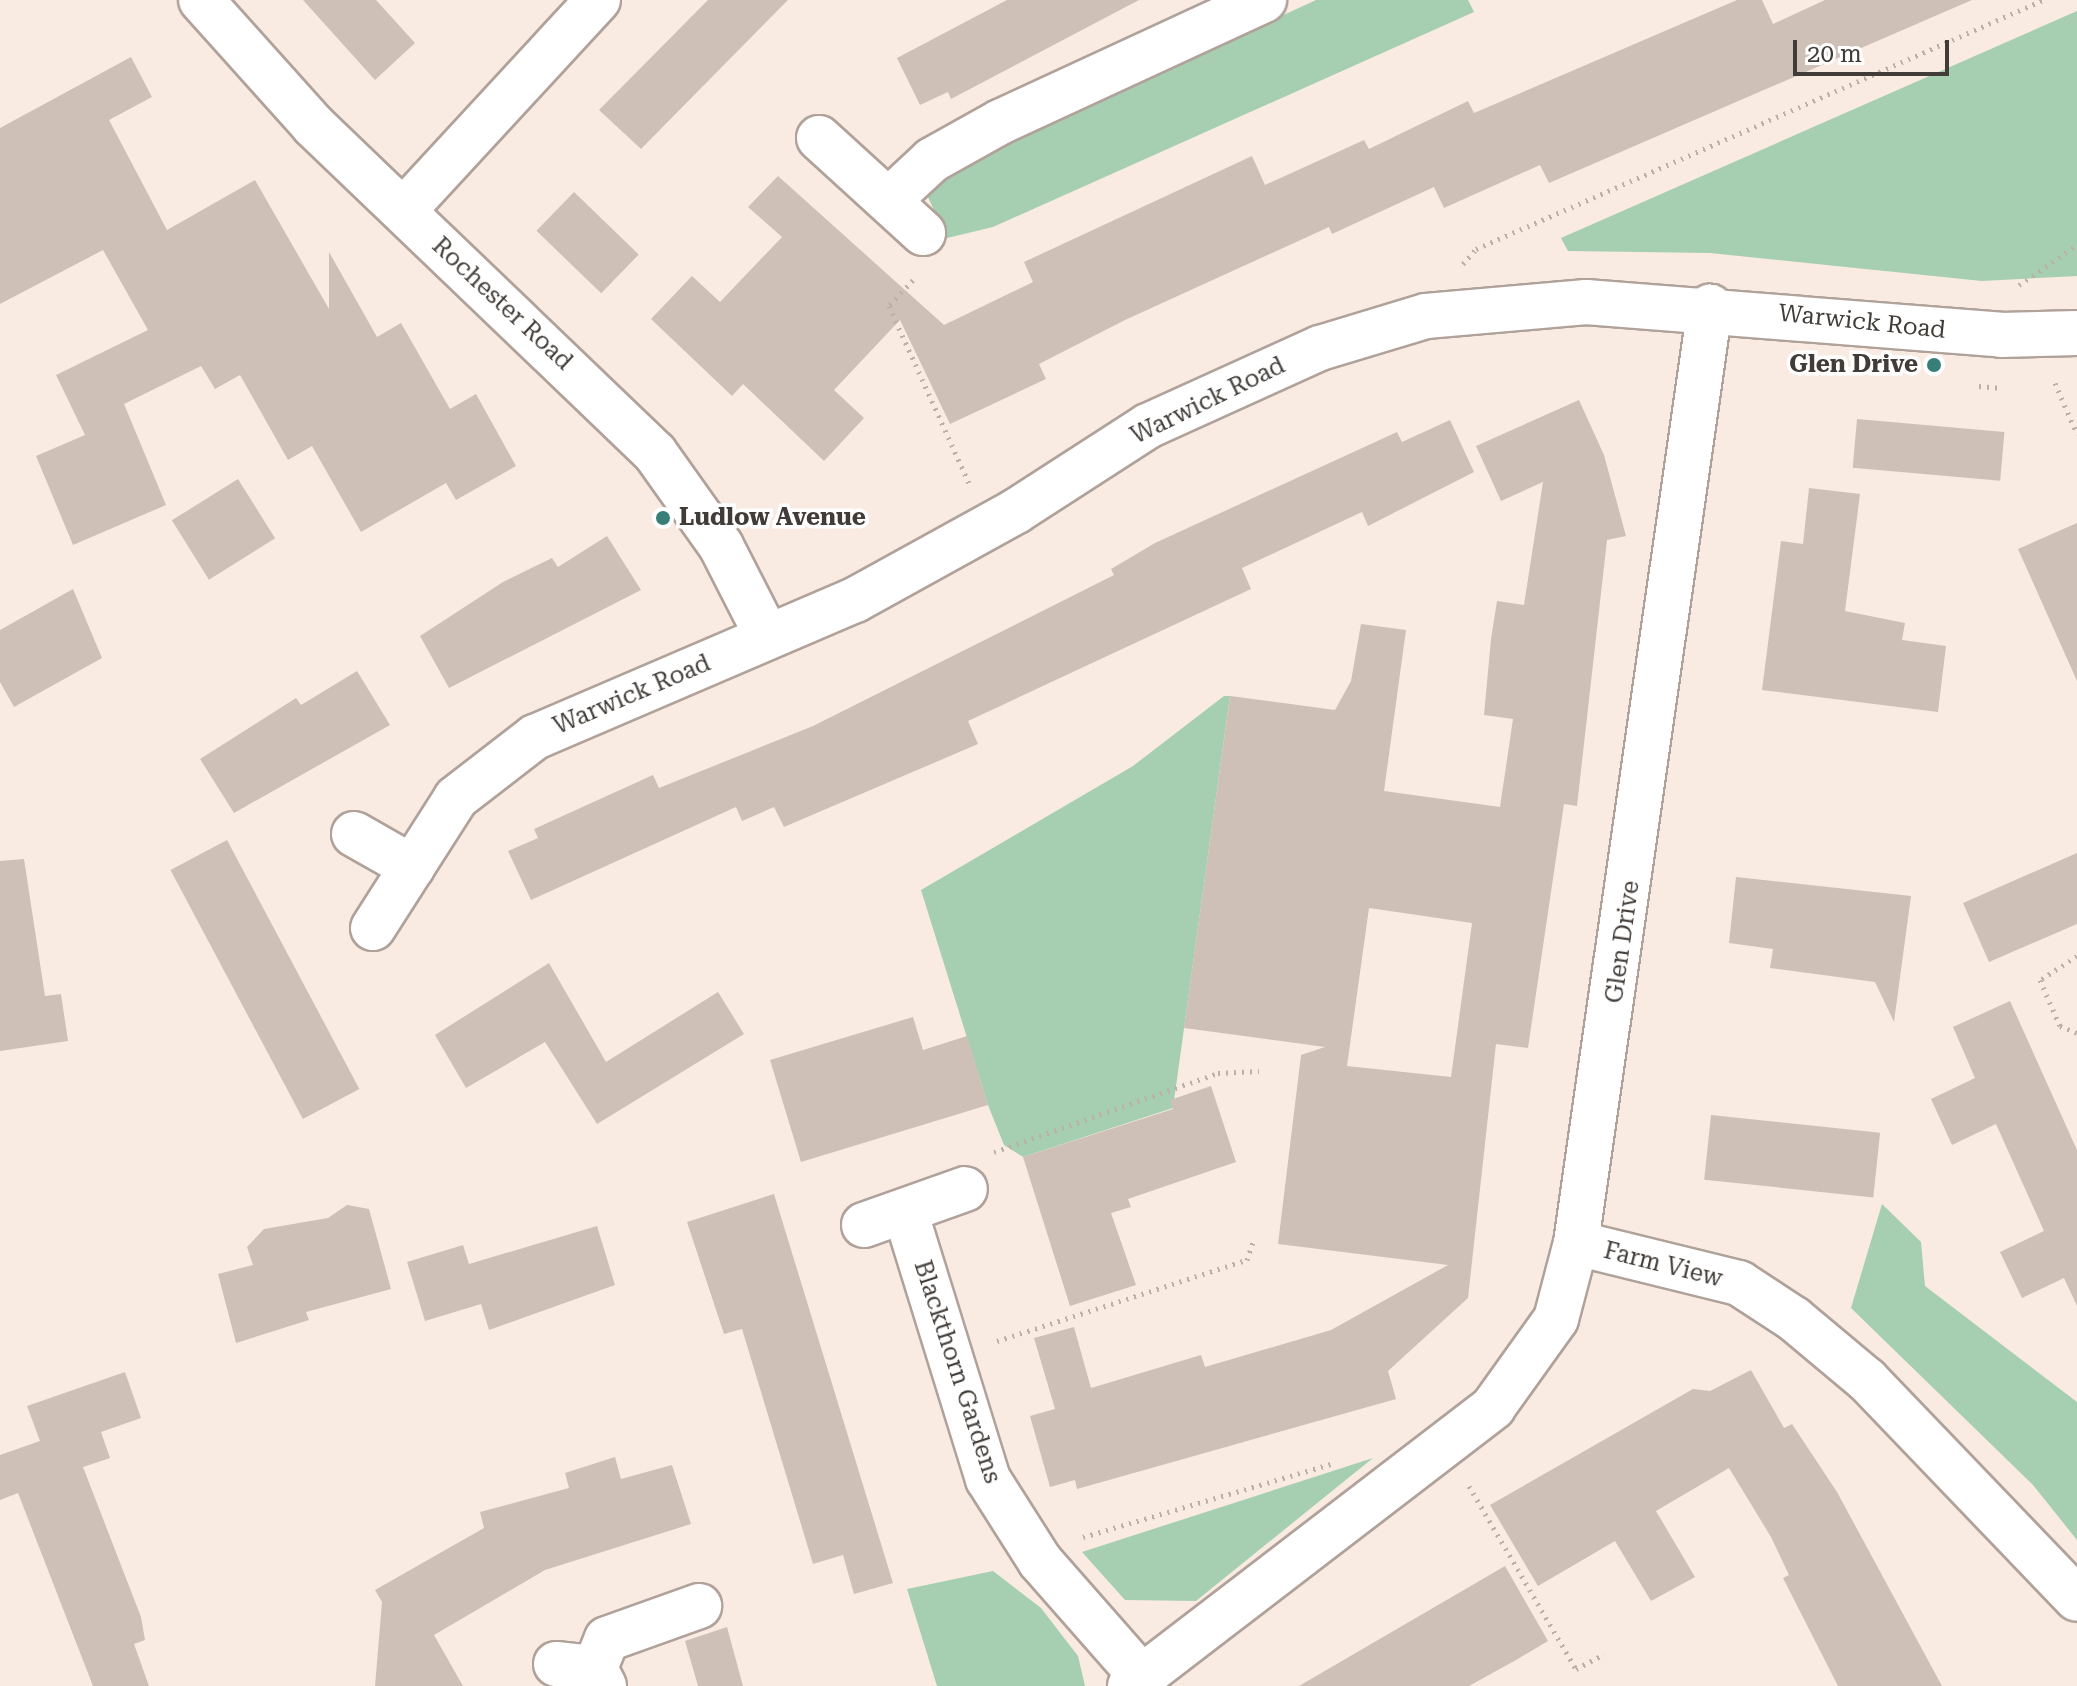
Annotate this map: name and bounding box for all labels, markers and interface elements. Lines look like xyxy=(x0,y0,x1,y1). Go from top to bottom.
scale bar xyxy=(1797,24,1953,74)
text: 20 m xyxy=(1807,40,1862,68)
street label: Rochester Road xyxy=(426,232,578,376)
street label: Warwick Road xyxy=(1777,299,1947,345)
street label: Warwick Road xyxy=(1126,351,1290,451)
place label: Glen Drive xyxy=(1789,351,1918,379)
marker: Glen Drive xyxy=(1925,356,1943,374)
place label: Ludlow Avenue xyxy=(679,504,866,532)
marker: Ludlow Avenue xyxy=(654,509,672,527)
street label: Warwick Road xyxy=(549,649,715,741)
street label: Glen Drive xyxy=(1600,879,1646,1005)
street label: Farm View xyxy=(1601,1236,1725,1294)
street label: Blackthorn Gardens xyxy=(907,1257,1007,1487)

